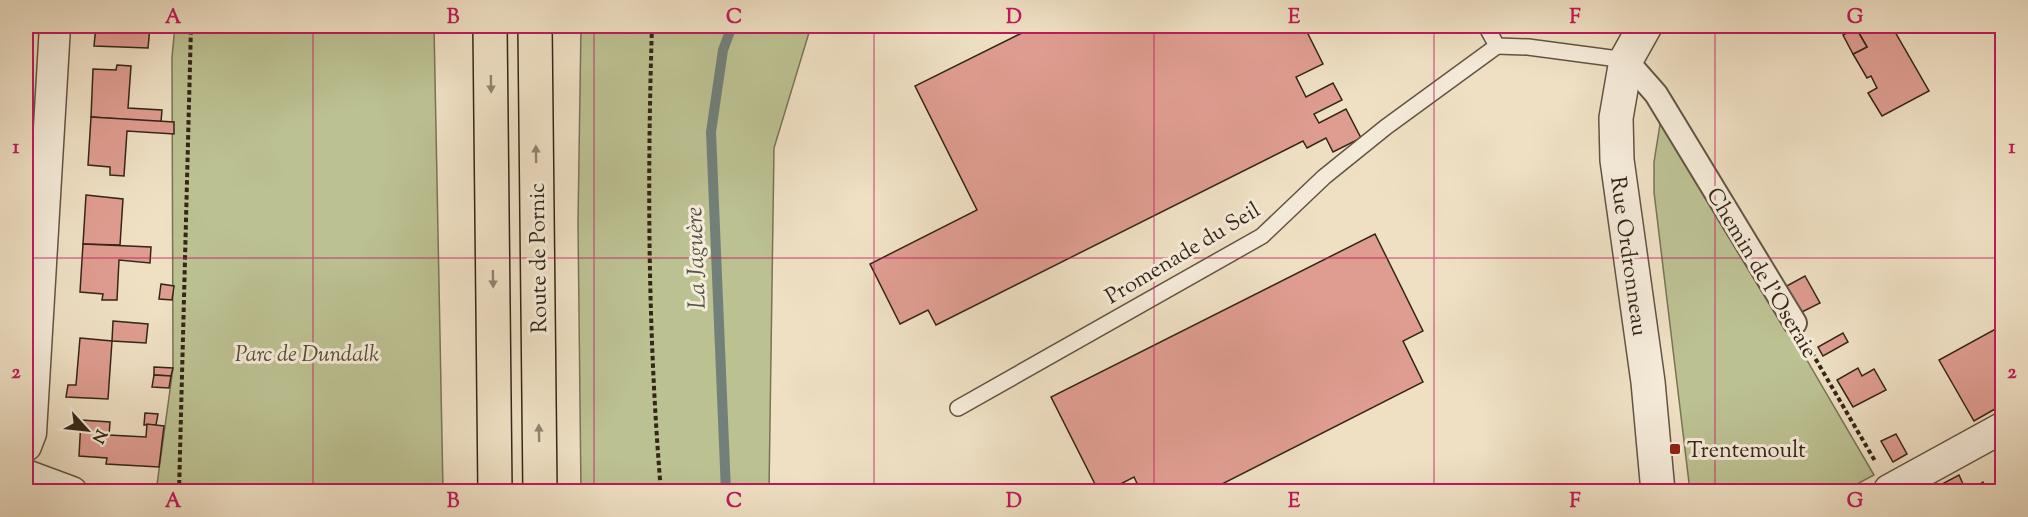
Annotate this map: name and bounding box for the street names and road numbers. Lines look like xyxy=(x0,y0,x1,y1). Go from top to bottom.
street label: Rue Ordronneau xyxy=(1600,175,1654,339)
street label: Route de Pornic xyxy=(523,182,557,333)
street label: Chemin de l'Oseraie xyxy=(1697,182,1824,365)
street label: Promenade du Seil xyxy=(1100,196,1267,314)

